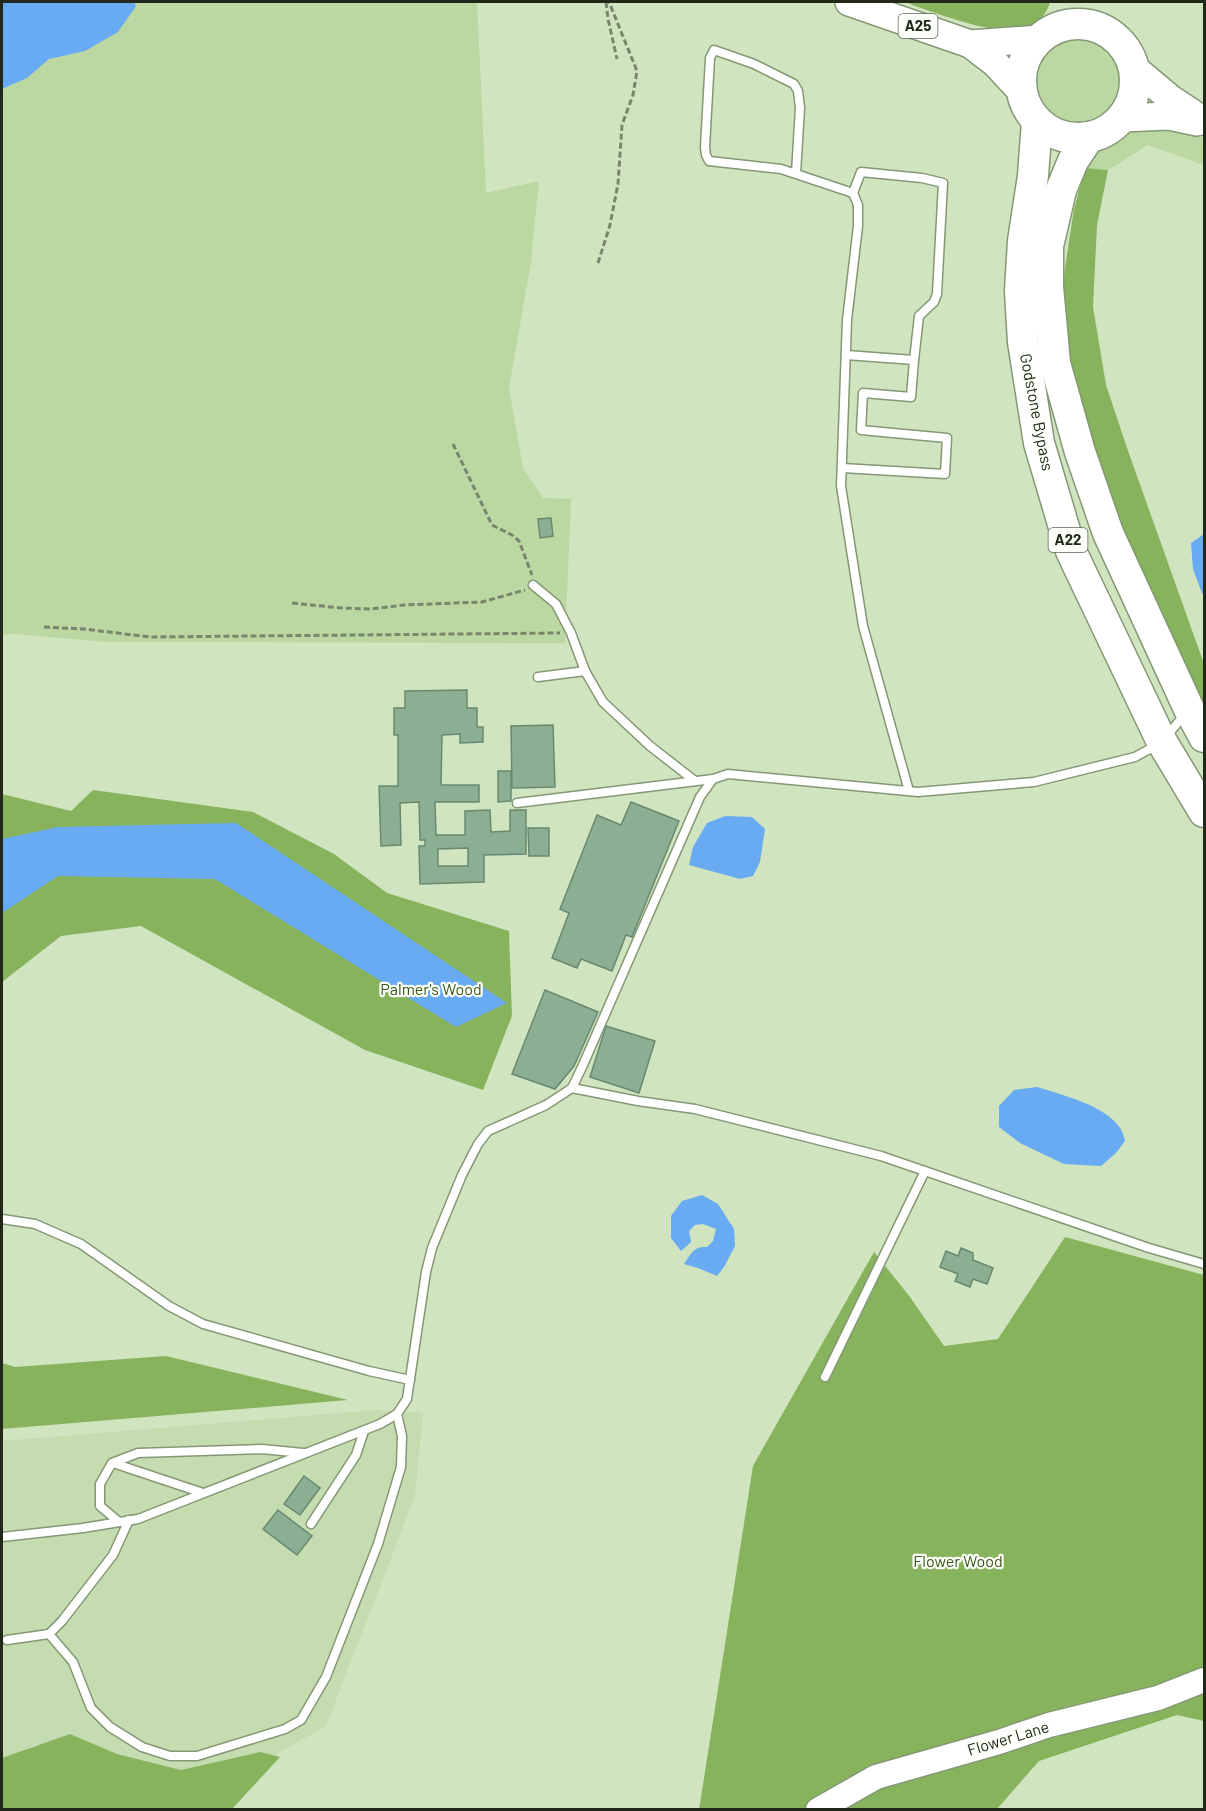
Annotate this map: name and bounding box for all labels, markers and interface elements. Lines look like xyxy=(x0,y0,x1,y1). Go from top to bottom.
road number: A25 xyxy=(898,14,938,38)
street label: Godstone Bypass xyxy=(1017,352,1058,472)
road number: A22 xyxy=(1048,528,1088,552)
park label: Palmer's Wood xyxy=(380,979,482,998)
park label: Flower Wood xyxy=(913,1551,1003,1570)
street label: Flower Lane xyxy=(965,1716,1051,1759)

